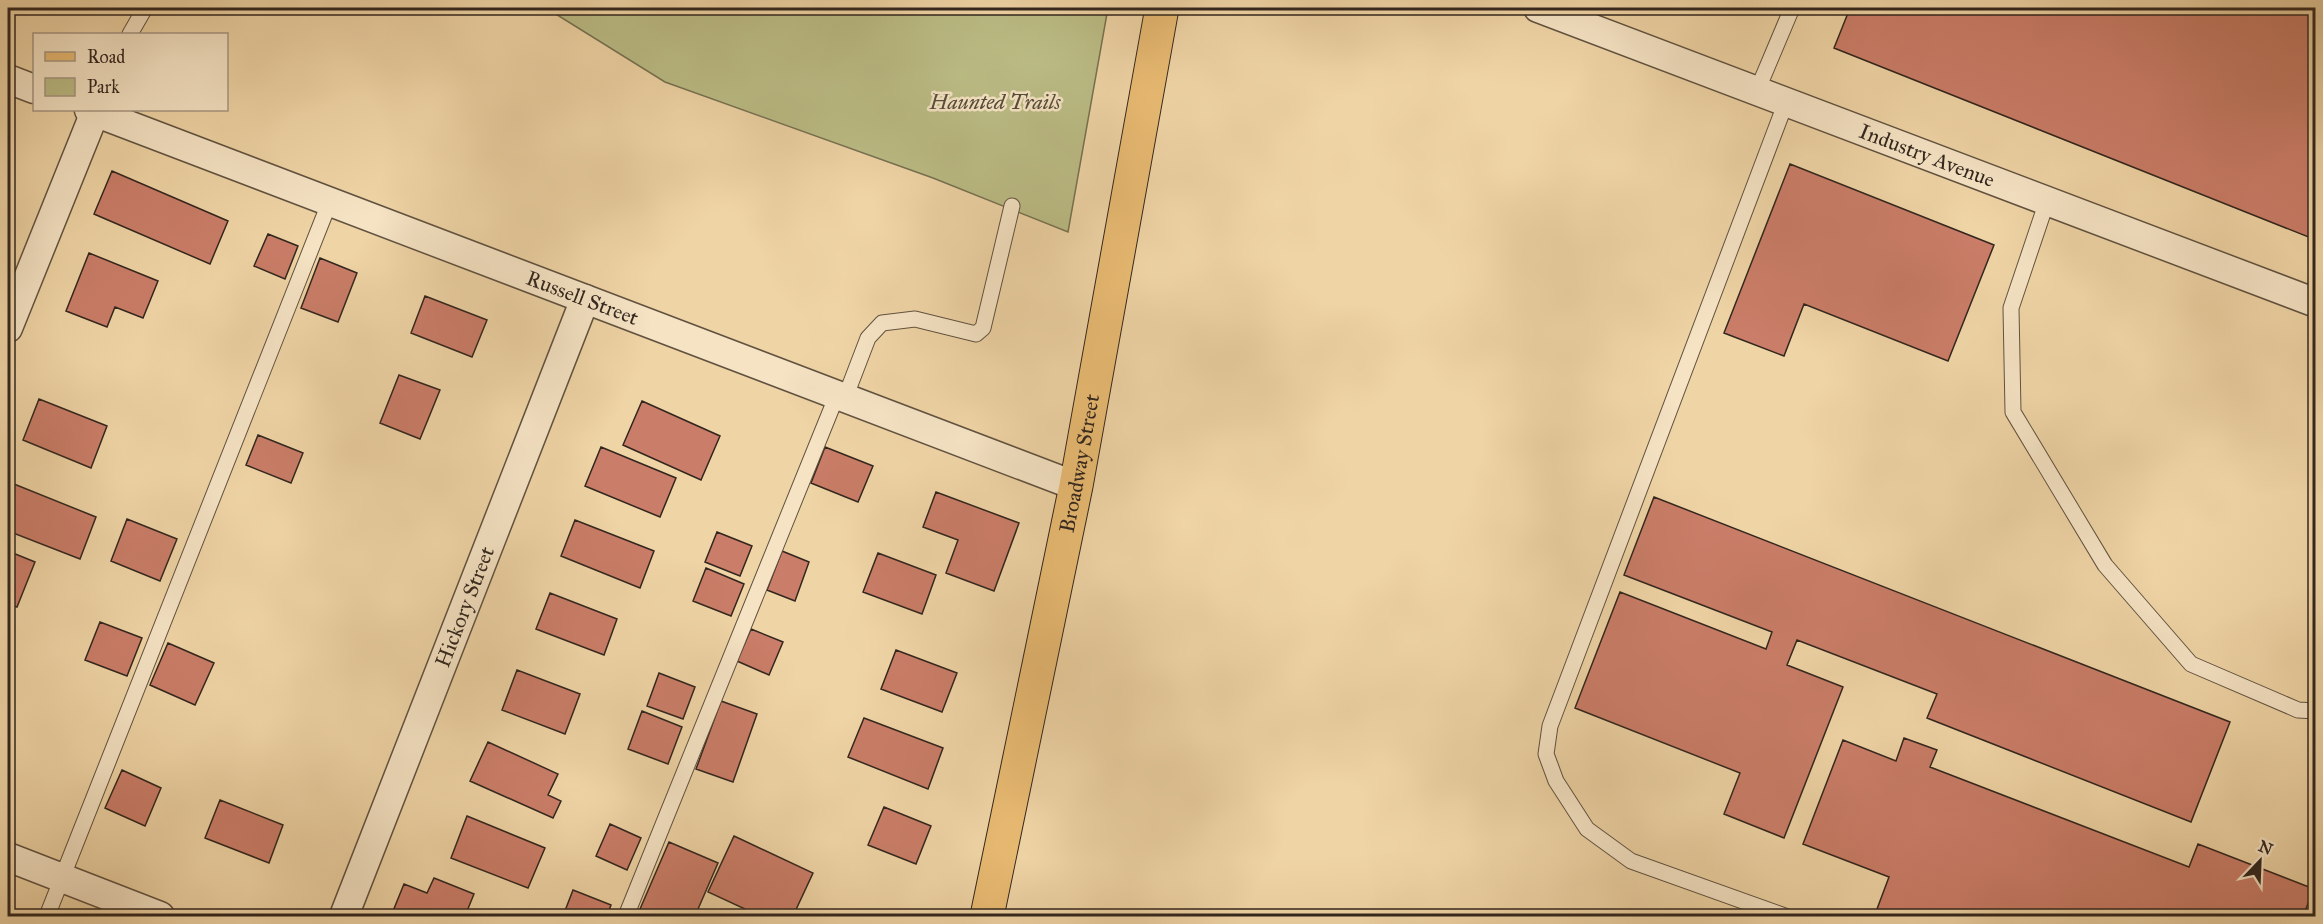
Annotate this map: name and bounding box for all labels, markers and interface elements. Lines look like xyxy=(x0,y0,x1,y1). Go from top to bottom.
legend xyxy=(33,33,228,111)
text: Road xyxy=(87,46,125,68)
text: Park xyxy=(87,76,120,98)
park label: Haunted Trails xyxy=(928,89,1061,115)
street label: Industry Avenue xyxy=(1856,118,1998,193)
street label: Russell Street xyxy=(523,265,643,331)
street label: Broadway Street xyxy=(1054,391,1105,535)
street label: Hickory Street xyxy=(430,542,500,671)
north arrow xyxy=(2230,831,2290,891)
text: N xyxy=(2256,836,2276,859)

